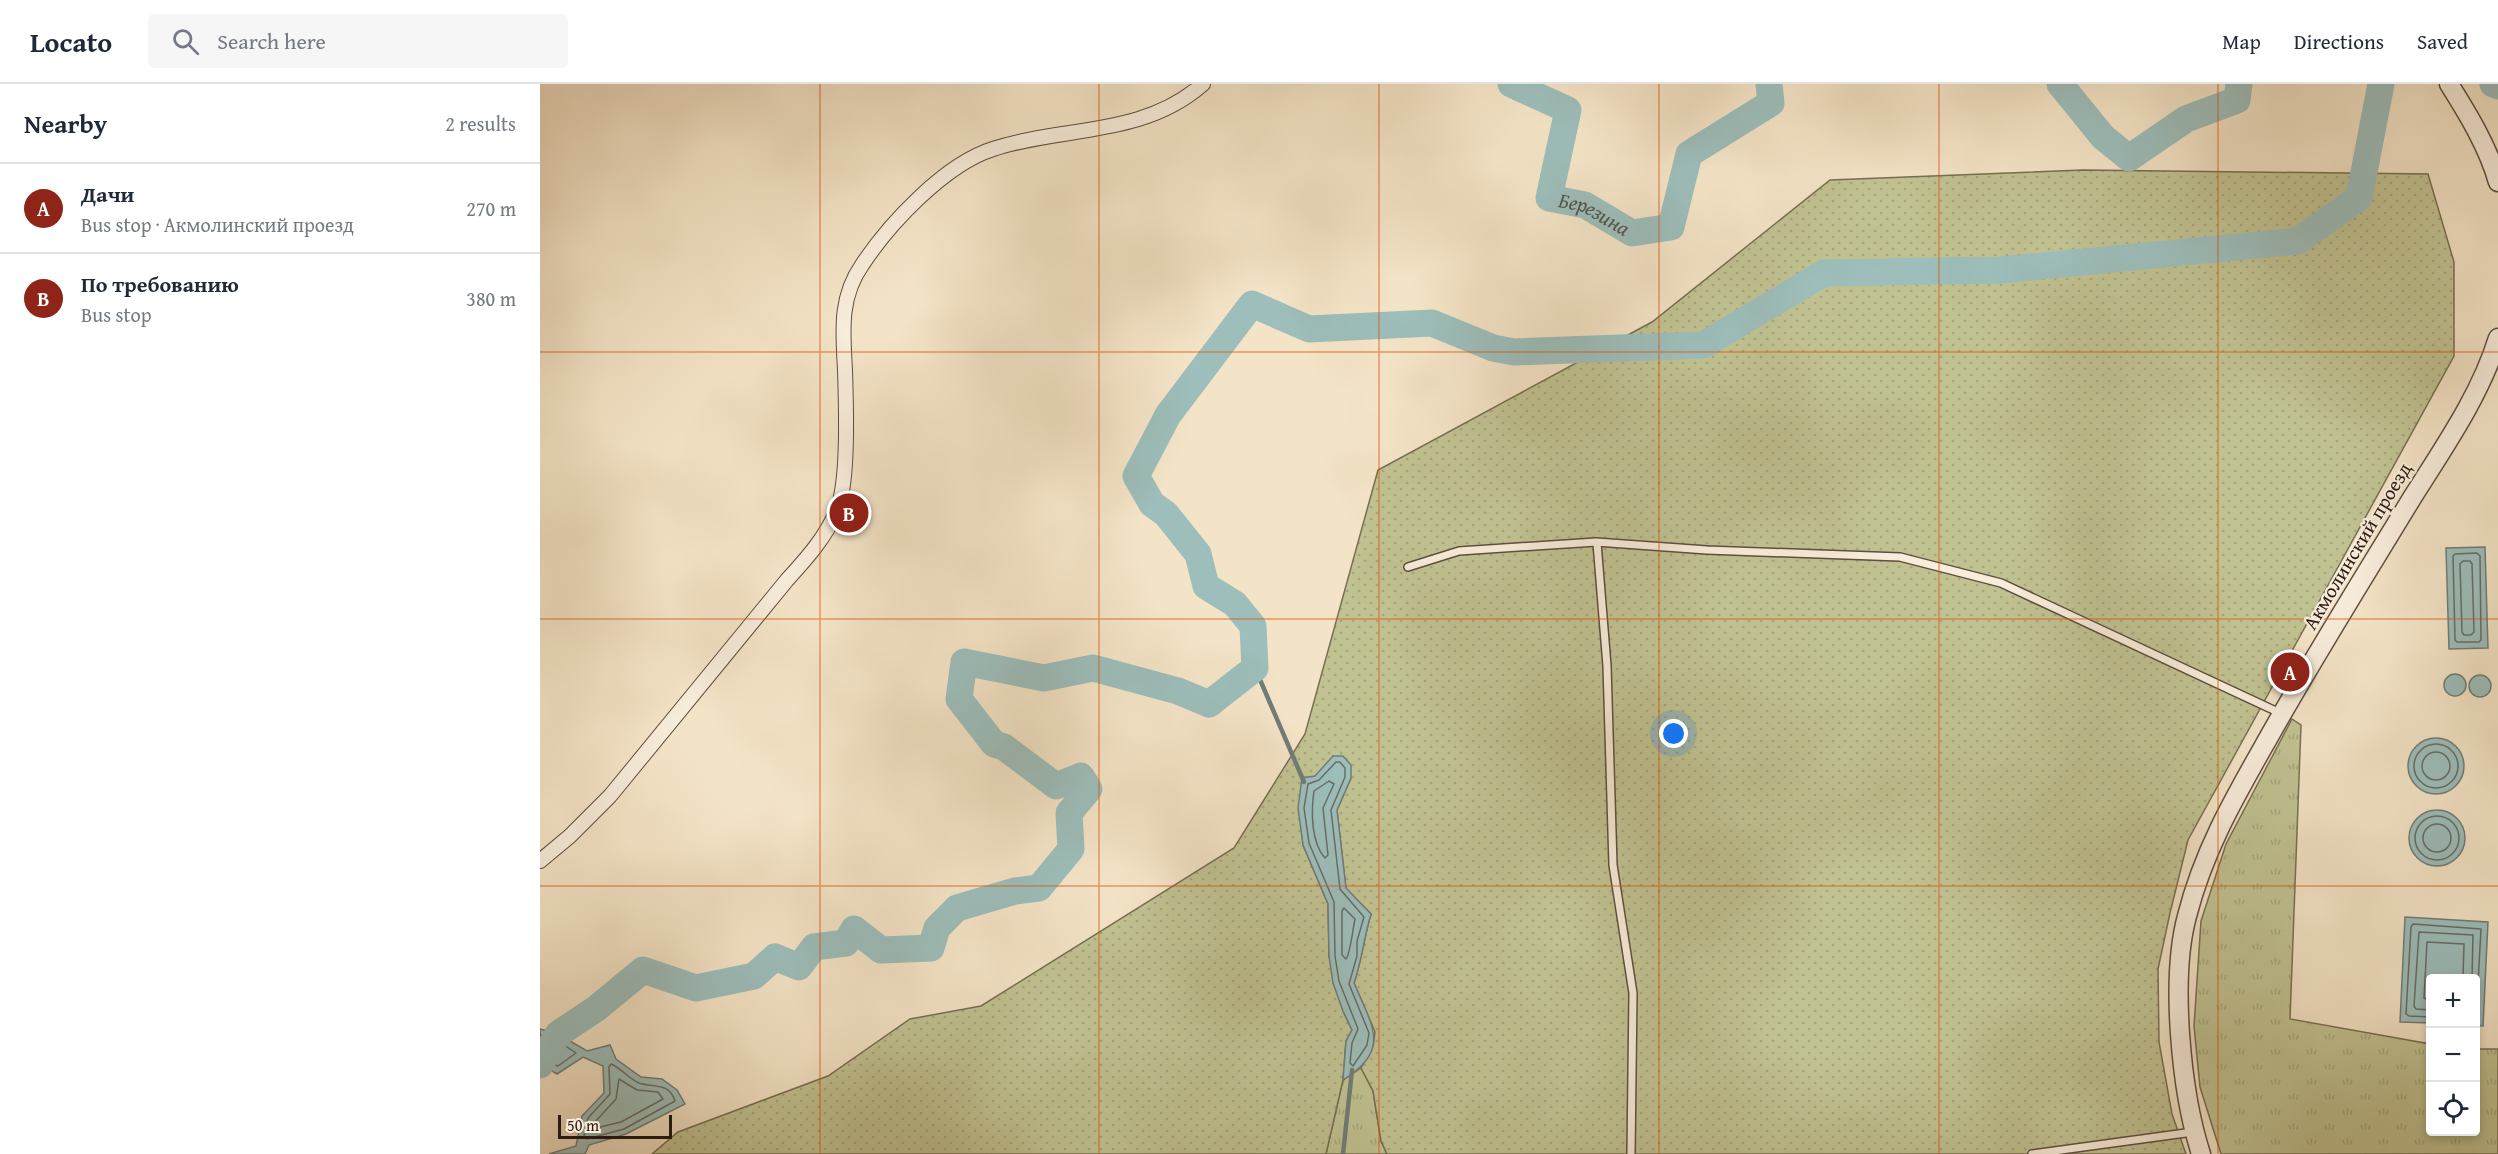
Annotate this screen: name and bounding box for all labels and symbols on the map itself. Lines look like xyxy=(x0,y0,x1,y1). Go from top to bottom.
water label: Березина xyxy=(1556,184,1636,244)
street label: Акмолинский проезд xyxy=(2295,457,2418,635)
pin: B xyxy=(830,490,868,536)
pin: A xyxy=(2270,650,2310,694)
your location xyxy=(1659,719,1688,748)
scale bar xyxy=(558,1112,672,1140)

